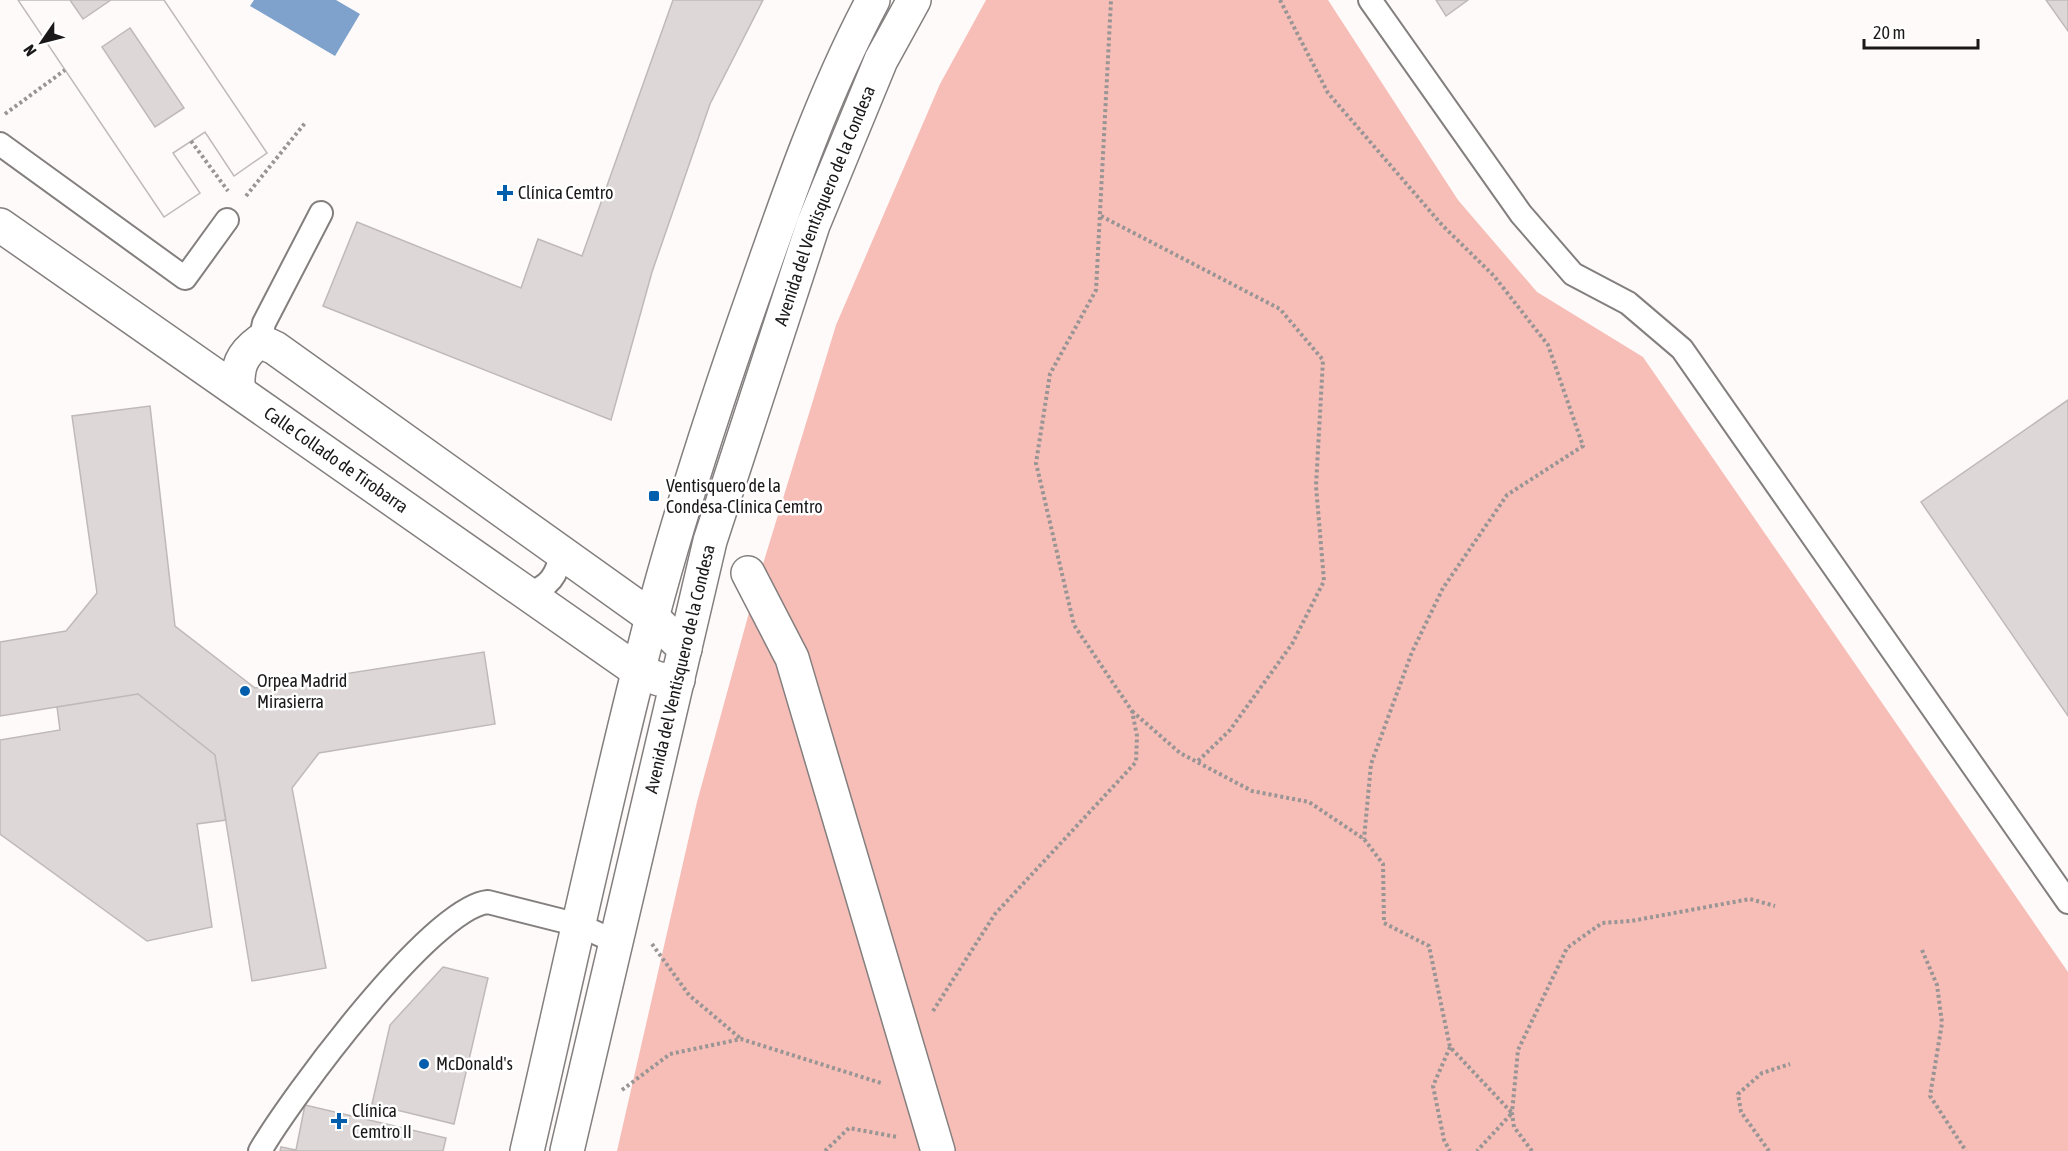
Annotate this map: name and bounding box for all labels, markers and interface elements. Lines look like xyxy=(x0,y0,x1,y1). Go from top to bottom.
north arrow xyxy=(12,12,72,72)
scale bar xyxy=(1864,12,1978,50)
text: 20 m xyxy=(1873,22,1905,43)
text: N xyxy=(20,42,40,60)
street label: Avenida del Ventisquero de la Condesa xyxy=(770,83,879,328)
place label: Clínica Cemtro xyxy=(518,182,614,203)
marker: Clínica Cemtro xyxy=(496,184,514,202)
street label: Calle Collado de Tirobarra xyxy=(260,402,412,517)
place label: Ventisquero de la Condesa-Clínica Cemtro xyxy=(666,475,823,517)
marker: Ventisquero de la Condesa-Clínica Cemtro xyxy=(647,489,661,503)
street label: Avenida del Ventisquero de la Condesa xyxy=(640,543,719,795)
place label: Orpea Madrid Mirasierra xyxy=(257,670,347,712)
marker: Orpea Madrid Mirasierra xyxy=(238,684,252,698)
place label: McDonald's xyxy=(436,1053,513,1074)
marker: McDonald's xyxy=(417,1057,431,1071)
place label: Clínica Cemtro II xyxy=(352,1100,412,1142)
marker: Clínica Cemtro II xyxy=(330,1112,348,1130)

